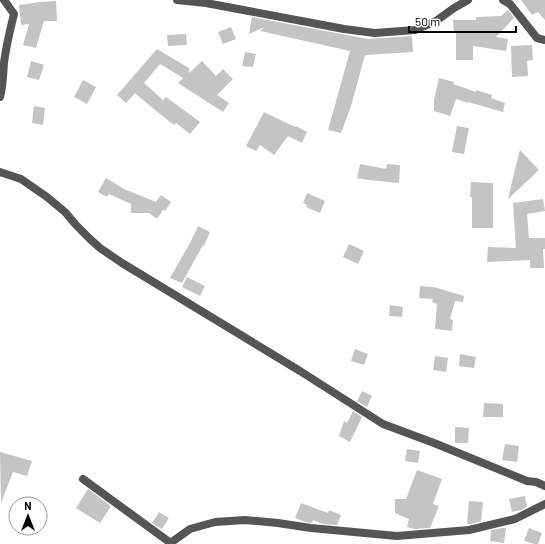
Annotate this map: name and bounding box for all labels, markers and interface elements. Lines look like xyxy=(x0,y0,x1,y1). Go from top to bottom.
scale bar xyxy=(409,8,516,34)
text: 50 m xyxy=(415,14,440,28)
north arrow xyxy=(8,496,48,536)
text: N xyxy=(24,499,32,512)

